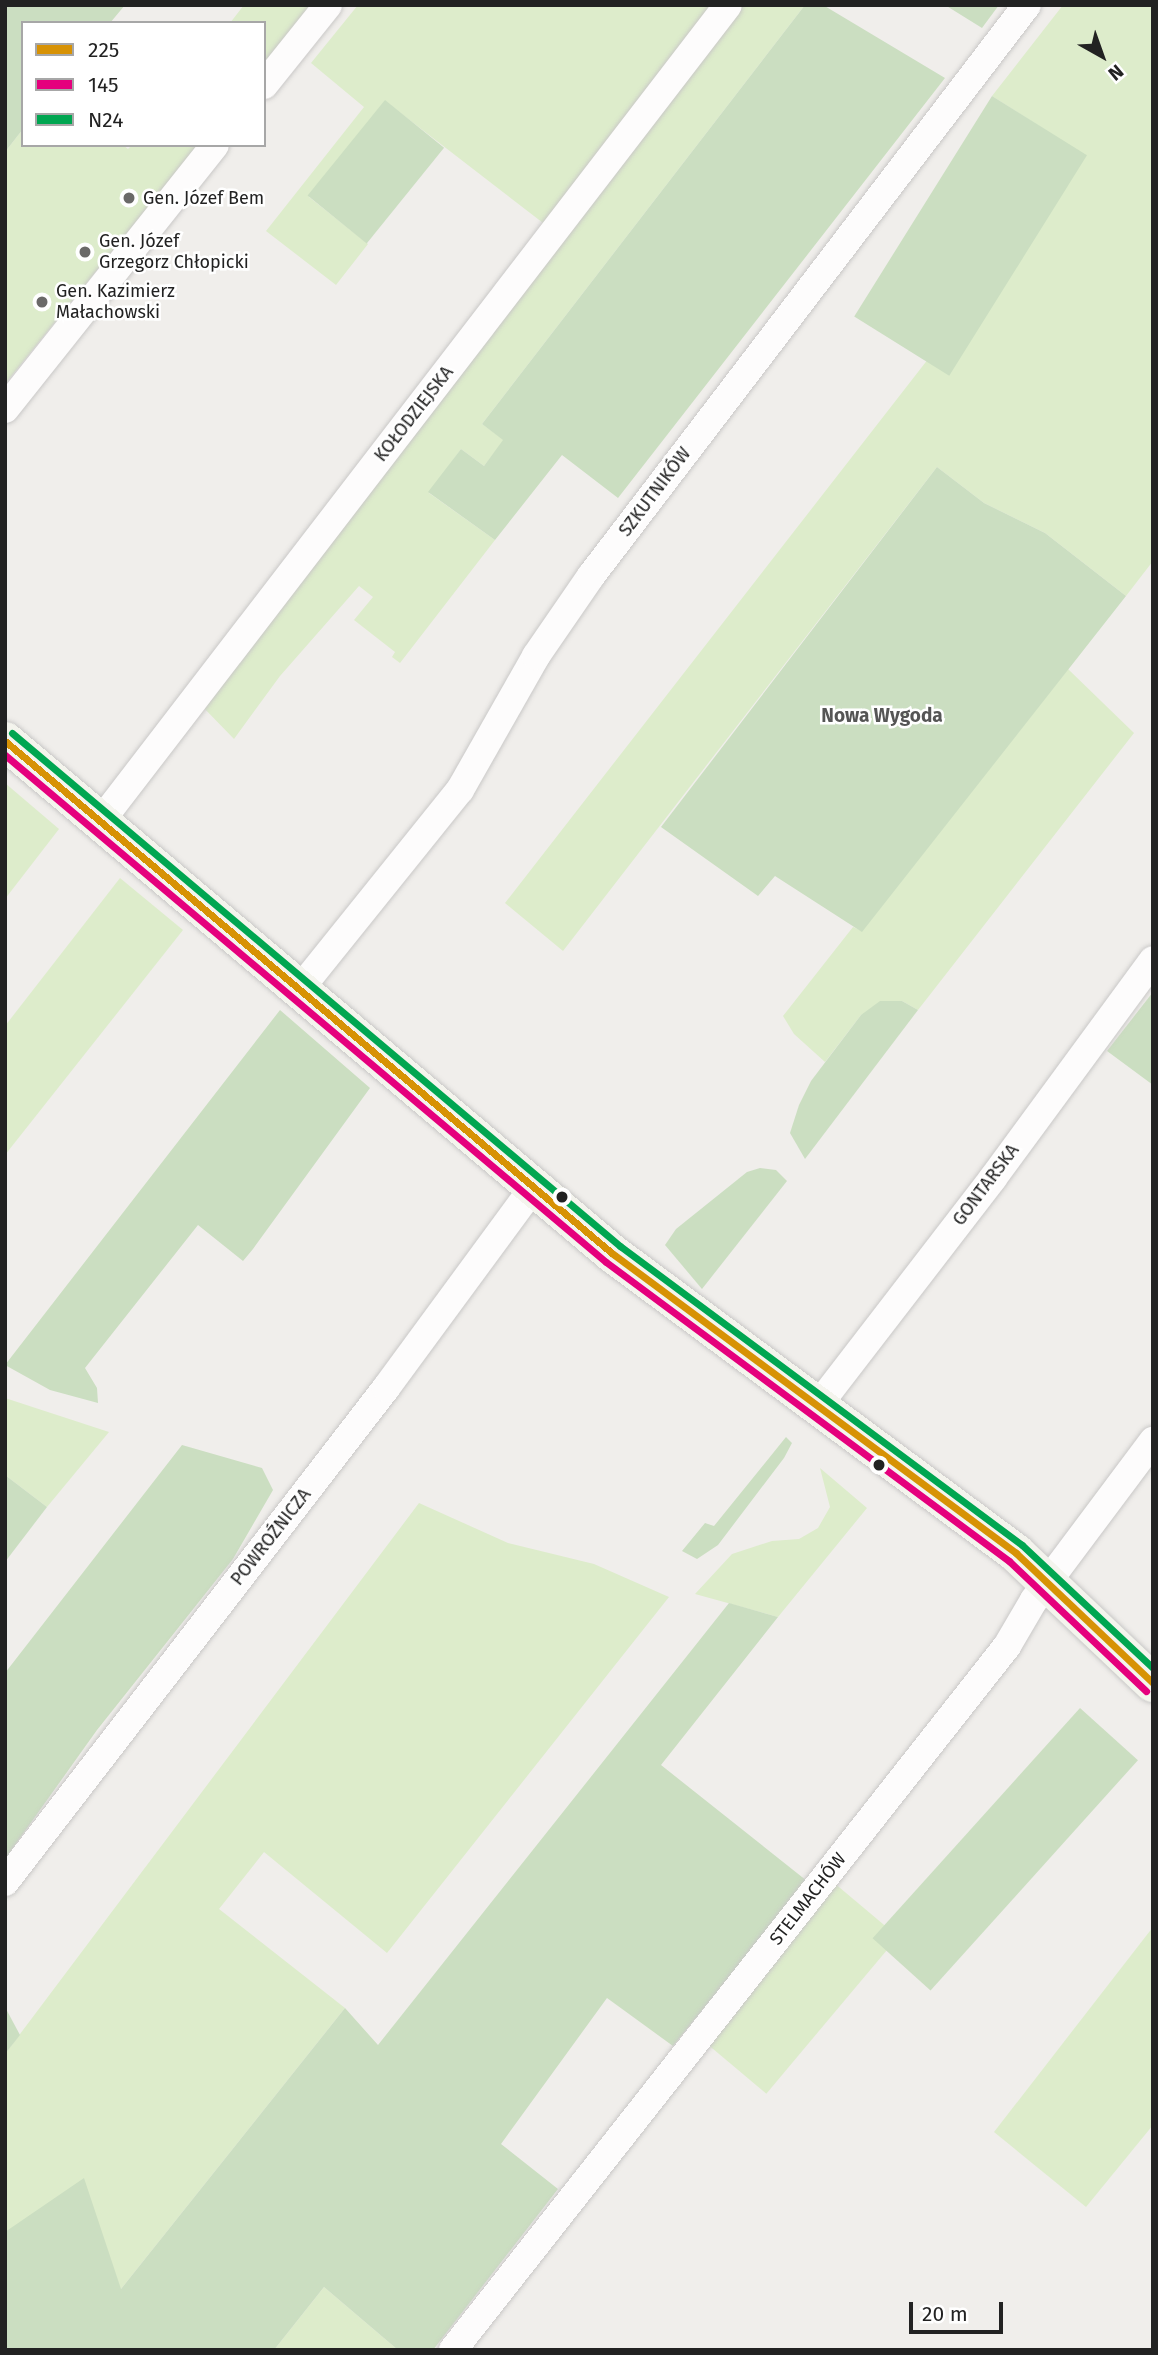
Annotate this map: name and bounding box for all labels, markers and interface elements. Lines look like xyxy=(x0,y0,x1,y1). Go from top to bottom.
legend xyxy=(21,21,266,147)
north arrow xyxy=(1067,21,1137,91)
text: 225 xyxy=(88,37,119,63)
text: N xyxy=(1104,60,1128,85)
text: 145 xyxy=(88,72,119,98)
text: N24 xyxy=(88,107,123,133)
place label: Gen. Józef Bem xyxy=(143,187,264,209)
marker: Gen. Józef Bem xyxy=(121,190,137,206)
place label: Gen. Józef Grzegorz Chłopicki xyxy=(99,231,249,274)
marker: Gen. Józef Grzegorz Chłopicki xyxy=(77,244,93,260)
place label: Gen. Kazimierz Małachowski xyxy=(56,281,175,324)
marker: Gen. Kazimierz Małachowski xyxy=(34,294,50,310)
street label: KOŁODZIEJSKA xyxy=(370,362,458,466)
street label: SZKUTNIKÓW xyxy=(615,443,695,541)
district label: Nowa Wygoda xyxy=(821,705,943,727)
street label: GONTARSKA xyxy=(948,1140,1024,1230)
unlabelled marker xyxy=(555,1190,569,1204)
unlabelled marker xyxy=(872,1458,886,1472)
street label: POWROŹNICZA xyxy=(226,1484,316,1590)
street label: STELMACHÓW xyxy=(765,1849,851,1949)
scale bar xyxy=(913,2288,1007,2332)
text: 20 m xyxy=(922,2301,968,2327)

